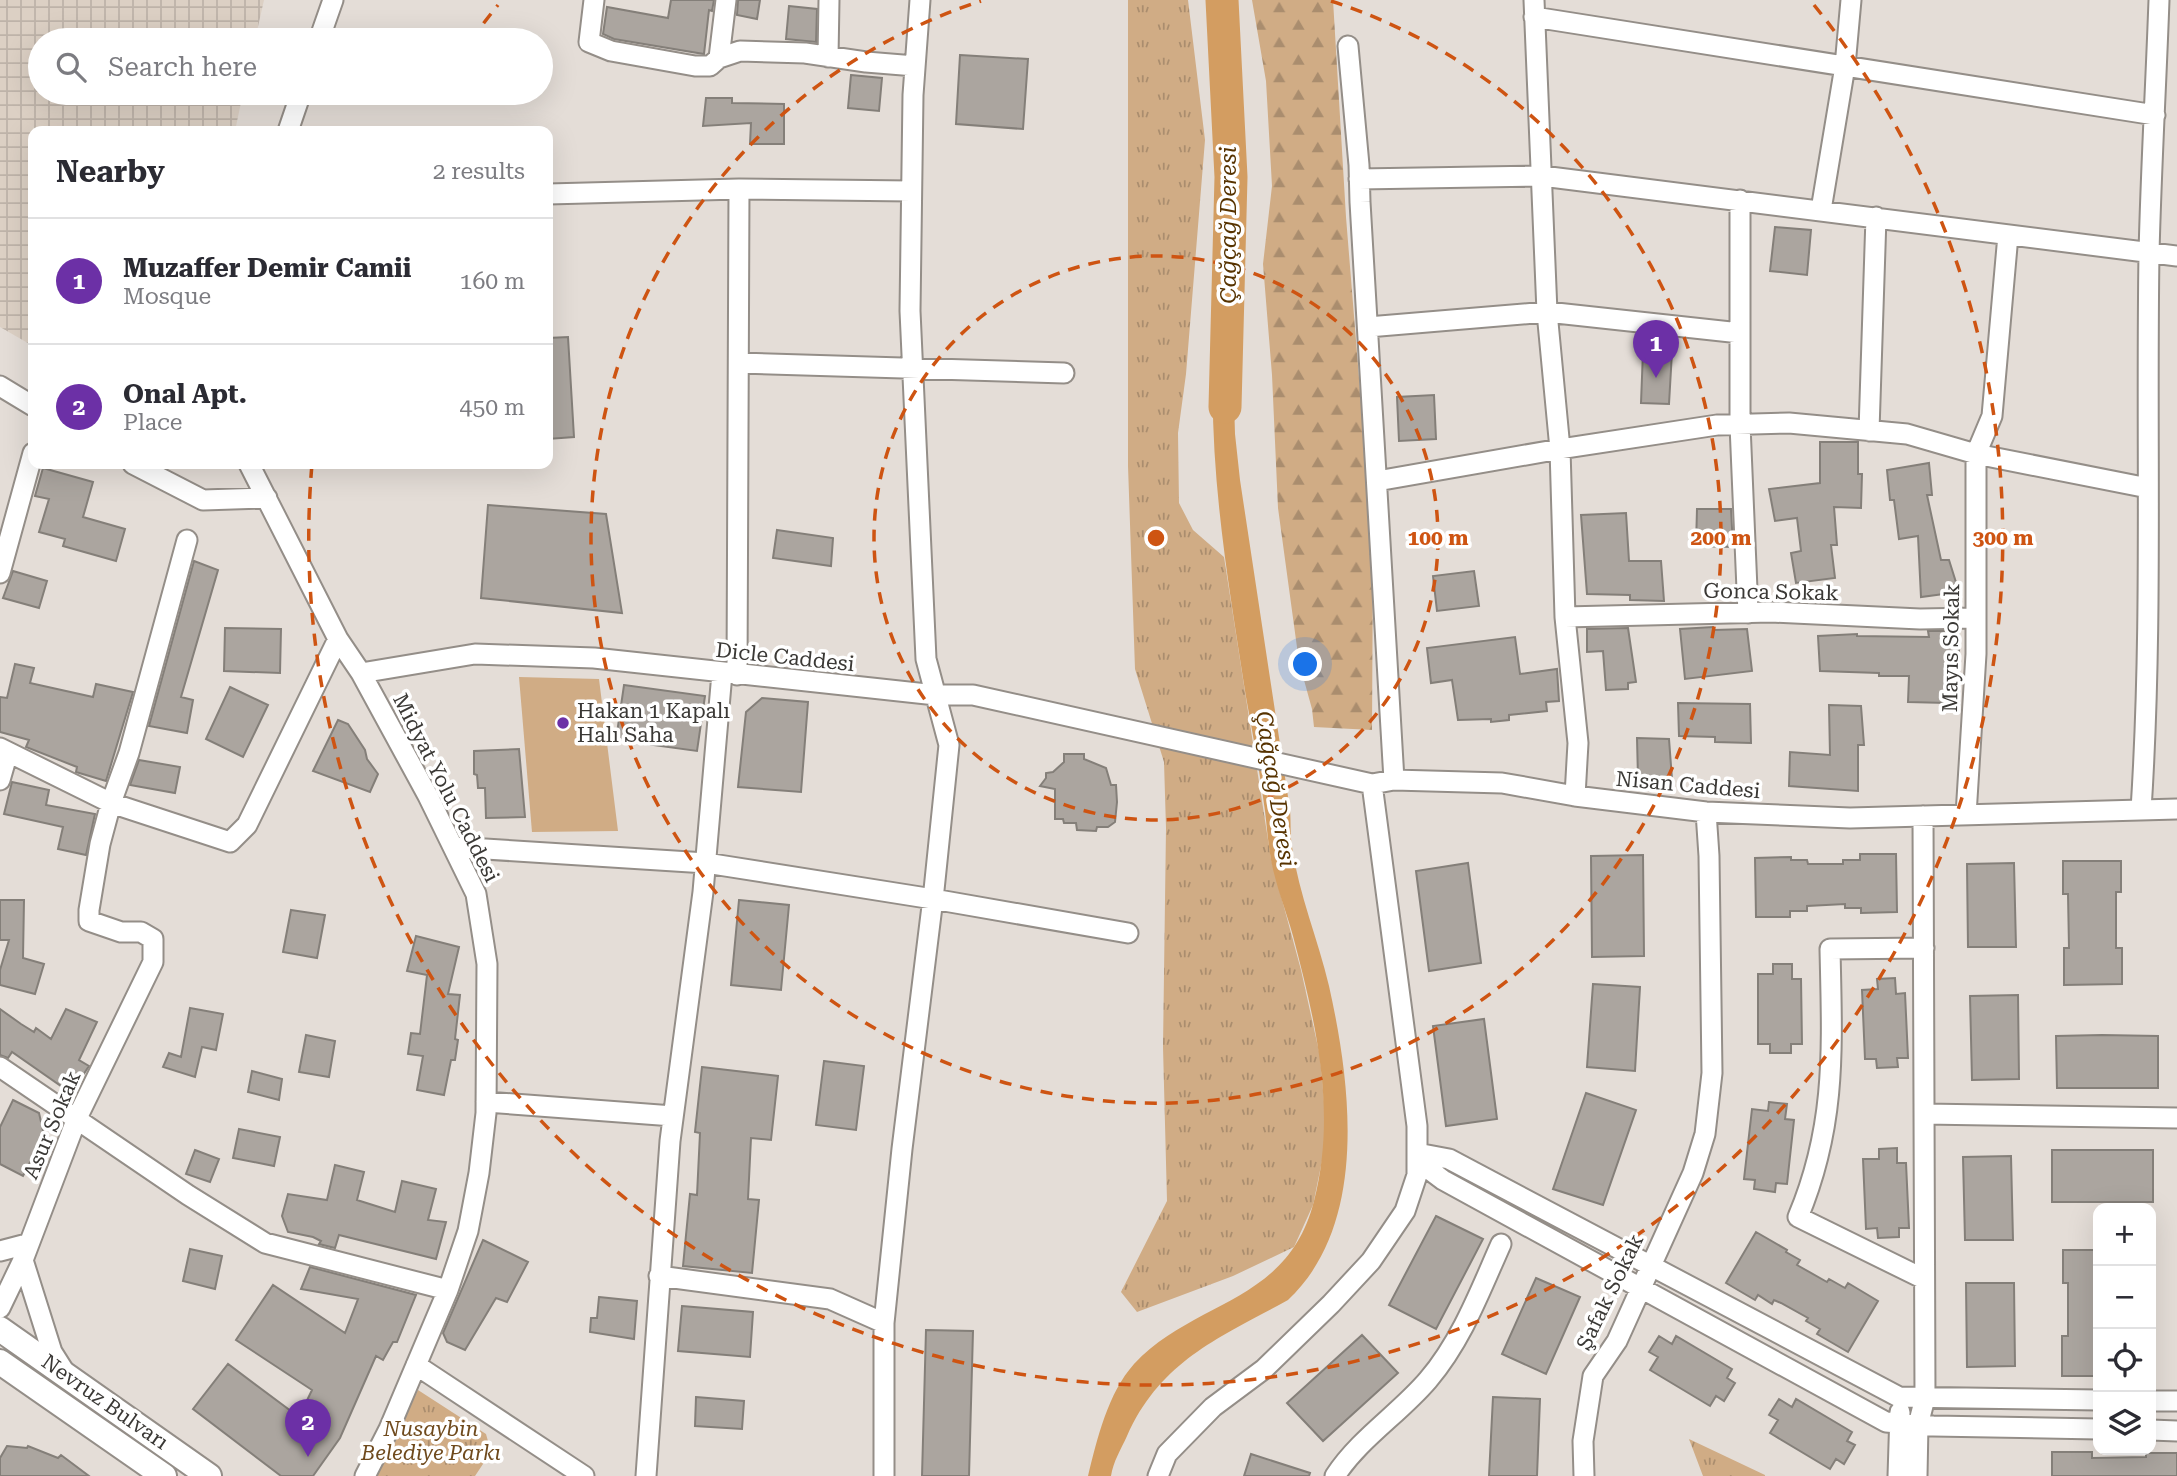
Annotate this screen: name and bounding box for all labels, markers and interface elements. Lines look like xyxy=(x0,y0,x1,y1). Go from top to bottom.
search box xyxy=(28,28,553,105)
icon: search xyxy=(52,48,90,86)
text: Search here xyxy=(108,52,257,82)
water label: Çağçağ Deresi xyxy=(1215,146,1242,304)
text: Nearby xyxy=(56,154,165,189)
text: 2 results xyxy=(433,158,525,185)
text: Muzaffer Demir Camii xyxy=(123,253,411,283)
text: 1 xyxy=(73,268,85,295)
text: 160 m xyxy=(460,268,525,295)
text: Mosque xyxy=(123,283,211,310)
pin: 1 xyxy=(1633,320,1679,378)
text: Onal Apt. xyxy=(123,379,247,409)
text: 2 xyxy=(73,394,85,421)
text: 450 m xyxy=(460,394,525,421)
text: Place xyxy=(123,409,182,436)
centre of rings xyxy=(1144,526,1168,550)
text: 100 m xyxy=(1408,526,1468,550)
text: 200 m xyxy=(1691,526,1751,550)
text: 300 m xyxy=(1973,526,2033,550)
street label: Gonca Sokak xyxy=(1703,579,1839,605)
street label: Mayıs Sokak xyxy=(1938,583,1964,713)
street label: Dicle Caddesi xyxy=(714,638,856,676)
your location xyxy=(1288,647,1322,681)
street label: Midyat Yolu Caddesi xyxy=(388,690,504,887)
place label: Hakan 1 Kapalı Halı Saha xyxy=(577,699,730,747)
water label: Çağçağ Deresi xyxy=(1250,709,1301,869)
marker: Hakan 1 Kapalı Halı Saha xyxy=(555,715,571,731)
street label: Nisan Caddesi xyxy=(1615,767,1762,803)
street label: Asur Sokak xyxy=(18,1067,86,1183)
map controls xyxy=(2093,1203,2156,1455)
button: + xyxy=(2093,1203,2156,1266)
street label: Şafak Sokak xyxy=(1572,1230,1648,1354)
button: − xyxy=(2093,1266,2156,1329)
button: locate xyxy=(2093,1329,2156,1392)
street label: Nevruz Bulvarı xyxy=(37,1349,173,1455)
button: layers xyxy=(2093,1392,2156,1455)
pin: 2 xyxy=(285,1399,331,1457)
park label: Nusaybin Belediye Parkı xyxy=(360,1417,501,1465)

